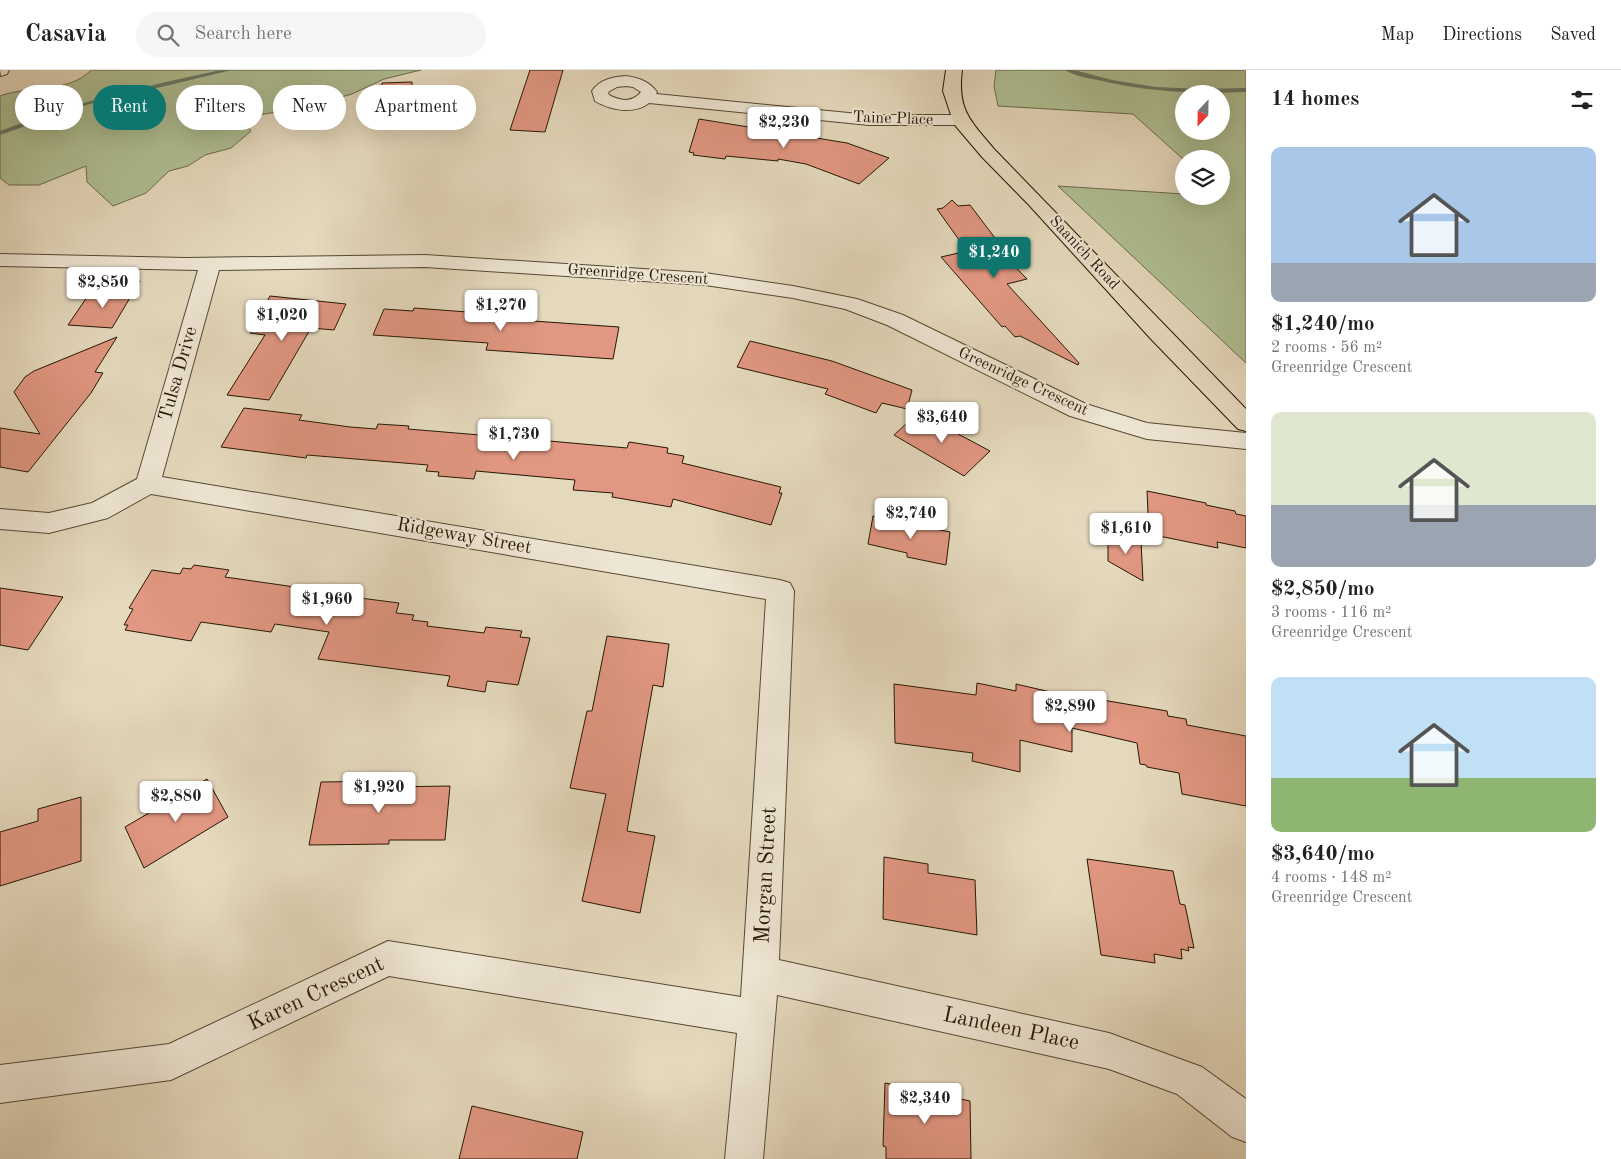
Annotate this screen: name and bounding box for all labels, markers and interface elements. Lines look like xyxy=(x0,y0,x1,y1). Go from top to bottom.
search box xyxy=(136,12,486,57)
icon: search xyxy=(154,21,182,49)
text: Casavia xyxy=(25,23,106,47)
text: Search here xyxy=(194,25,292,44)
text: Map xyxy=(1381,26,1414,44)
text: Directions xyxy=(1442,26,1522,44)
text: Saved xyxy=(1550,26,1596,44)
chip: Buy xyxy=(15,85,83,130)
chip: Rent xyxy=(93,85,166,130)
chip: Filters xyxy=(176,85,263,130)
chip: New xyxy=(273,85,346,130)
chip: Apartment xyxy=(356,85,476,130)
north arrow xyxy=(1175,85,1230,140)
map controls xyxy=(1175,85,1230,205)
icon: filters xyxy=(1568,86,1596,114)
text: 14 homes xyxy=(1271,89,1359,110)
pin: $2,230 xyxy=(743,106,825,149)
street label: Taine Place xyxy=(852,110,934,128)
text: $2,230 xyxy=(759,115,809,131)
button: layers xyxy=(1175,150,1230,205)
icon: home xyxy=(1389,180,1479,270)
street label: Saanich Road xyxy=(1046,213,1122,293)
pin: $1,240 xyxy=(953,236,1035,279)
text: $1,240 xyxy=(969,245,1019,261)
street label: Greenridge Crescent xyxy=(567,262,709,288)
pin: $2,850 xyxy=(62,266,144,309)
text: $2,850 xyxy=(78,275,128,291)
pin: $1,270 xyxy=(460,290,542,332)
text: $1,270 xyxy=(476,298,526,314)
pin: $1,020 xyxy=(241,300,323,342)
text: $1,020 xyxy=(257,308,307,324)
text: $1,240/mo xyxy=(1271,314,1375,335)
street label: Tulsa Drive xyxy=(156,325,202,423)
text: 2 rooms · 56 m² xyxy=(1271,340,1382,356)
street label: Greenridge Crescent xyxy=(956,345,1091,419)
text: Greenridge Crescent xyxy=(1271,360,1412,376)
pin: $3,640 xyxy=(901,402,983,444)
text: $3,640 xyxy=(917,410,967,426)
pin: $1,730 xyxy=(473,418,555,461)
text: $1,730 xyxy=(489,427,539,443)
icon: home xyxy=(1389,445,1479,535)
pin: $2,740 xyxy=(870,498,952,540)
text: $2,740 xyxy=(886,506,936,522)
pin: $1,610 xyxy=(1085,512,1167,555)
street label: Ridgeway Street xyxy=(395,516,533,558)
text: $1,610 xyxy=(1101,521,1151,537)
text: $2,850/mo xyxy=(1271,579,1375,600)
pin: $1,960 xyxy=(286,584,368,626)
text: $1,960 xyxy=(302,592,352,608)
text: 3 rooms · 116 m² xyxy=(1271,605,1391,621)
text: Greenridge Crescent xyxy=(1271,625,1412,641)
pin: $2,890 xyxy=(1029,690,1111,733)
text: $2,890 xyxy=(1045,699,1095,715)
icon: home xyxy=(1389,710,1479,800)
pin: $1,920 xyxy=(338,772,420,814)
pin: $2,880 xyxy=(135,780,217,823)
text: $1,920 xyxy=(354,780,404,796)
text: $2,880 xyxy=(151,789,201,805)
street label: Morgan Street xyxy=(751,806,781,944)
text: $3,640/mo xyxy=(1271,844,1375,865)
text: 4 rooms · 148 m² xyxy=(1271,870,1391,886)
text: Greenridge Crescent xyxy=(1271,890,1412,906)
street label: Karen Crescent xyxy=(245,953,387,1035)
street label: Landeen Place xyxy=(941,1004,1081,1054)
pin: $2,340 xyxy=(884,1082,966,1125)
text: $2,340 xyxy=(900,1091,950,1107)

